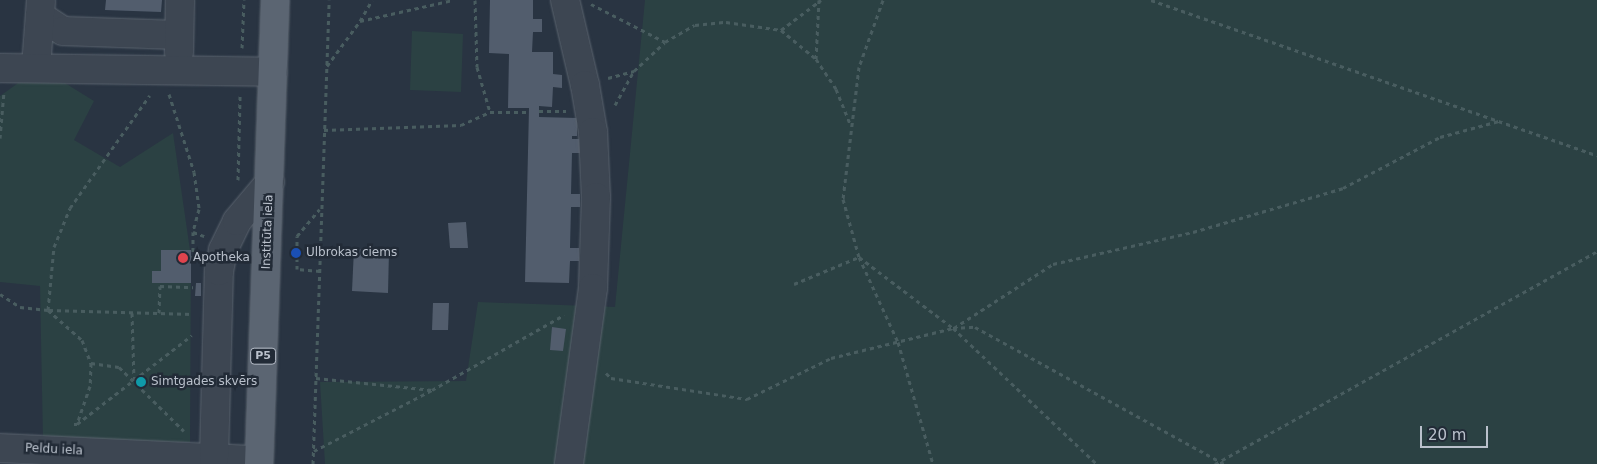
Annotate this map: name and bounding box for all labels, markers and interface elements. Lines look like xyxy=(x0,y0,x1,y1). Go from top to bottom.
street label: Institūta iela xyxy=(259,194,277,270)
place label: Ulbrokas ciems xyxy=(306,246,397,260)
marker: Ulbrokas ciems xyxy=(290,247,302,259)
place label: Apotheka xyxy=(193,251,250,265)
marker: Apotheka xyxy=(177,252,189,264)
road number: P5 xyxy=(249,348,277,364)
place label: Simtgades skvērs xyxy=(151,375,257,389)
marker: Simtgades skvērs xyxy=(135,376,147,388)
scale bar xyxy=(1422,416,1490,448)
text: 20 m xyxy=(1428,426,1466,444)
street label: Peldu iela xyxy=(25,441,83,459)

